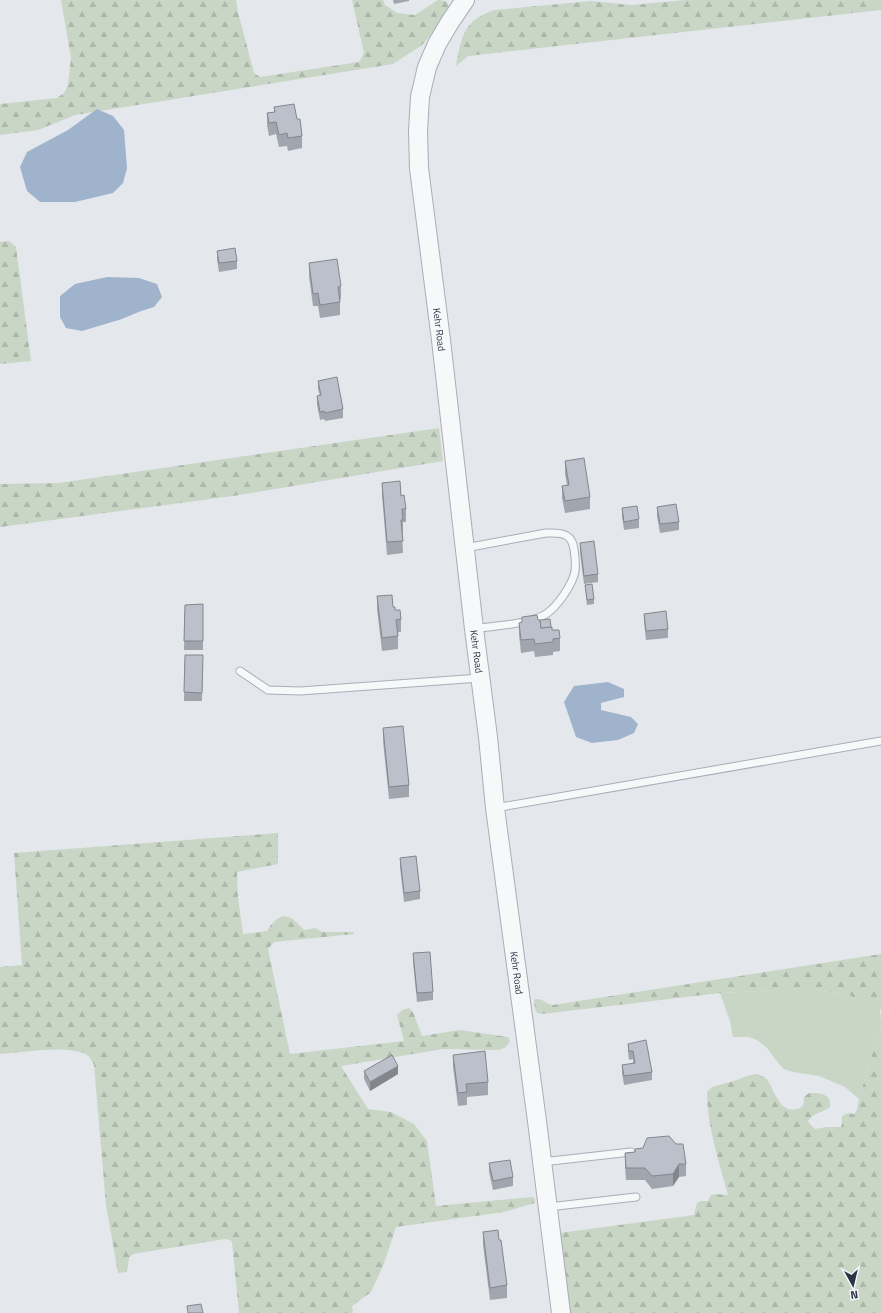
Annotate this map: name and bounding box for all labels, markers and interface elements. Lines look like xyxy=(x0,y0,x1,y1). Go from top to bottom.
street label: Kehr Road xyxy=(429,307,450,352)
street label: Kehr Road xyxy=(467,629,487,674)
street label: Kehr Road xyxy=(507,950,527,995)
north arrow xyxy=(833,1265,873,1305)
text: N xyxy=(850,1286,859,1303)

